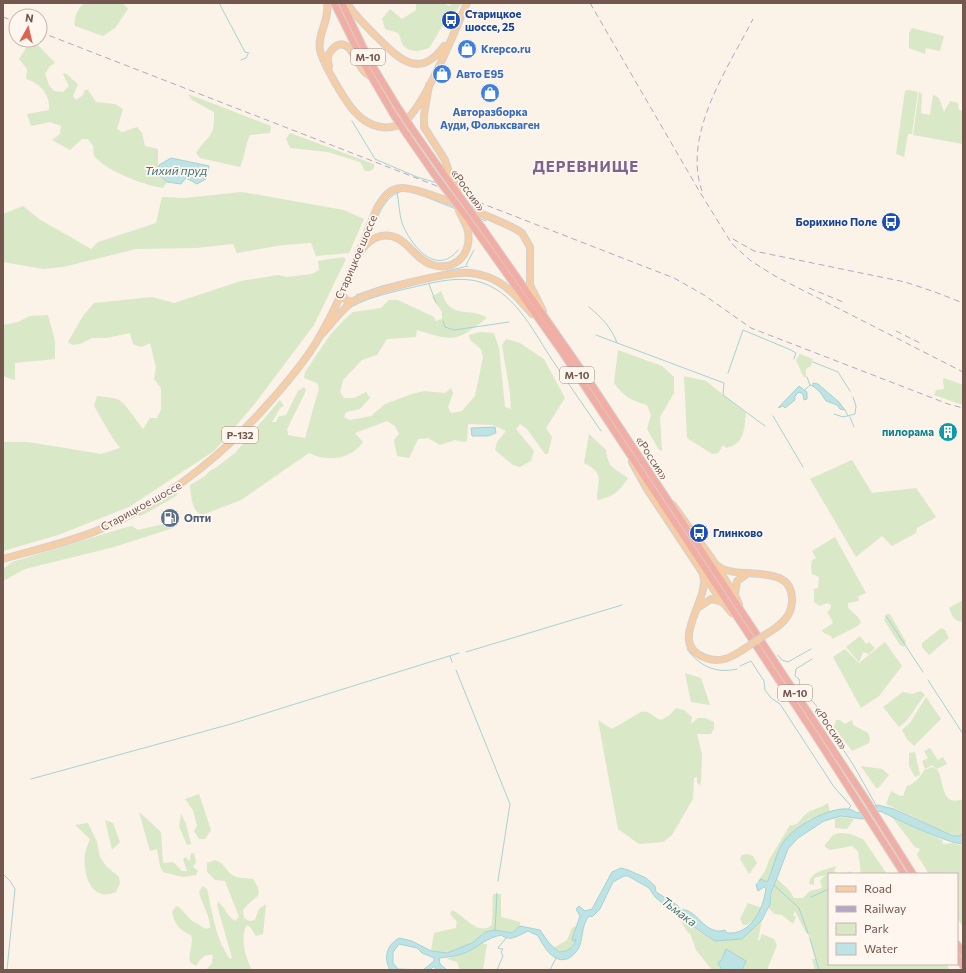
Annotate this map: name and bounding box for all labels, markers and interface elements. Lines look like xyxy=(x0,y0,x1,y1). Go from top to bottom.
place label: Старицкое шоссе, 25 xyxy=(465,7,522,33)
north arrow xyxy=(8,8,48,48)
bus stop icon: Старицкое шоссе, 25 xyxy=(440,9,462,31)
text: N xyxy=(24,11,34,25)
shop icon: Krepco.ru xyxy=(456,38,478,60)
place label: Krepco.ru xyxy=(481,42,531,55)
road number: М-10 xyxy=(351,49,385,65)
shop icon: Авто E95 xyxy=(431,63,453,85)
place label: Авто E95 xyxy=(456,67,504,80)
shop icon: Авторазборка Ауди, Фольксваген xyxy=(479,82,501,104)
place label: Авторазборка Ауди, Фольксваген xyxy=(440,105,540,131)
district label: ДЕРЕВНИЩЕ xyxy=(533,157,639,175)
water label: Тихий пруд xyxy=(145,163,207,177)
street label: «Россия» xyxy=(449,166,488,213)
bus stop icon: Борихино Поле xyxy=(880,211,902,233)
street label: Старицкое шоссе xyxy=(332,213,379,301)
place label: Борихино Поле xyxy=(796,215,877,228)
road number: М-10 xyxy=(560,367,594,383)
building icon: пилорама xyxy=(937,421,959,443)
place label: пилорама xyxy=(882,425,934,438)
road number: Р-132 xyxy=(222,427,258,443)
street label: «Россия» xyxy=(634,434,671,482)
street label: Старицкое шоссе xyxy=(98,478,183,533)
fuel station icon: Опти xyxy=(159,507,181,529)
place label: Опти xyxy=(184,511,211,524)
bus stop icon: Глинково xyxy=(688,522,710,544)
place label: Глинково xyxy=(713,526,763,539)
road number: М-10 xyxy=(778,685,812,701)
street label: «Россия» xyxy=(812,704,850,752)
legend xyxy=(828,873,958,965)
text: Road xyxy=(864,881,892,895)
water label: Тьмака xyxy=(659,894,700,929)
text: Railway xyxy=(864,901,906,915)
text: Park xyxy=(864,921,890,935)
text: Water xyxy=(864,941,898,955)

